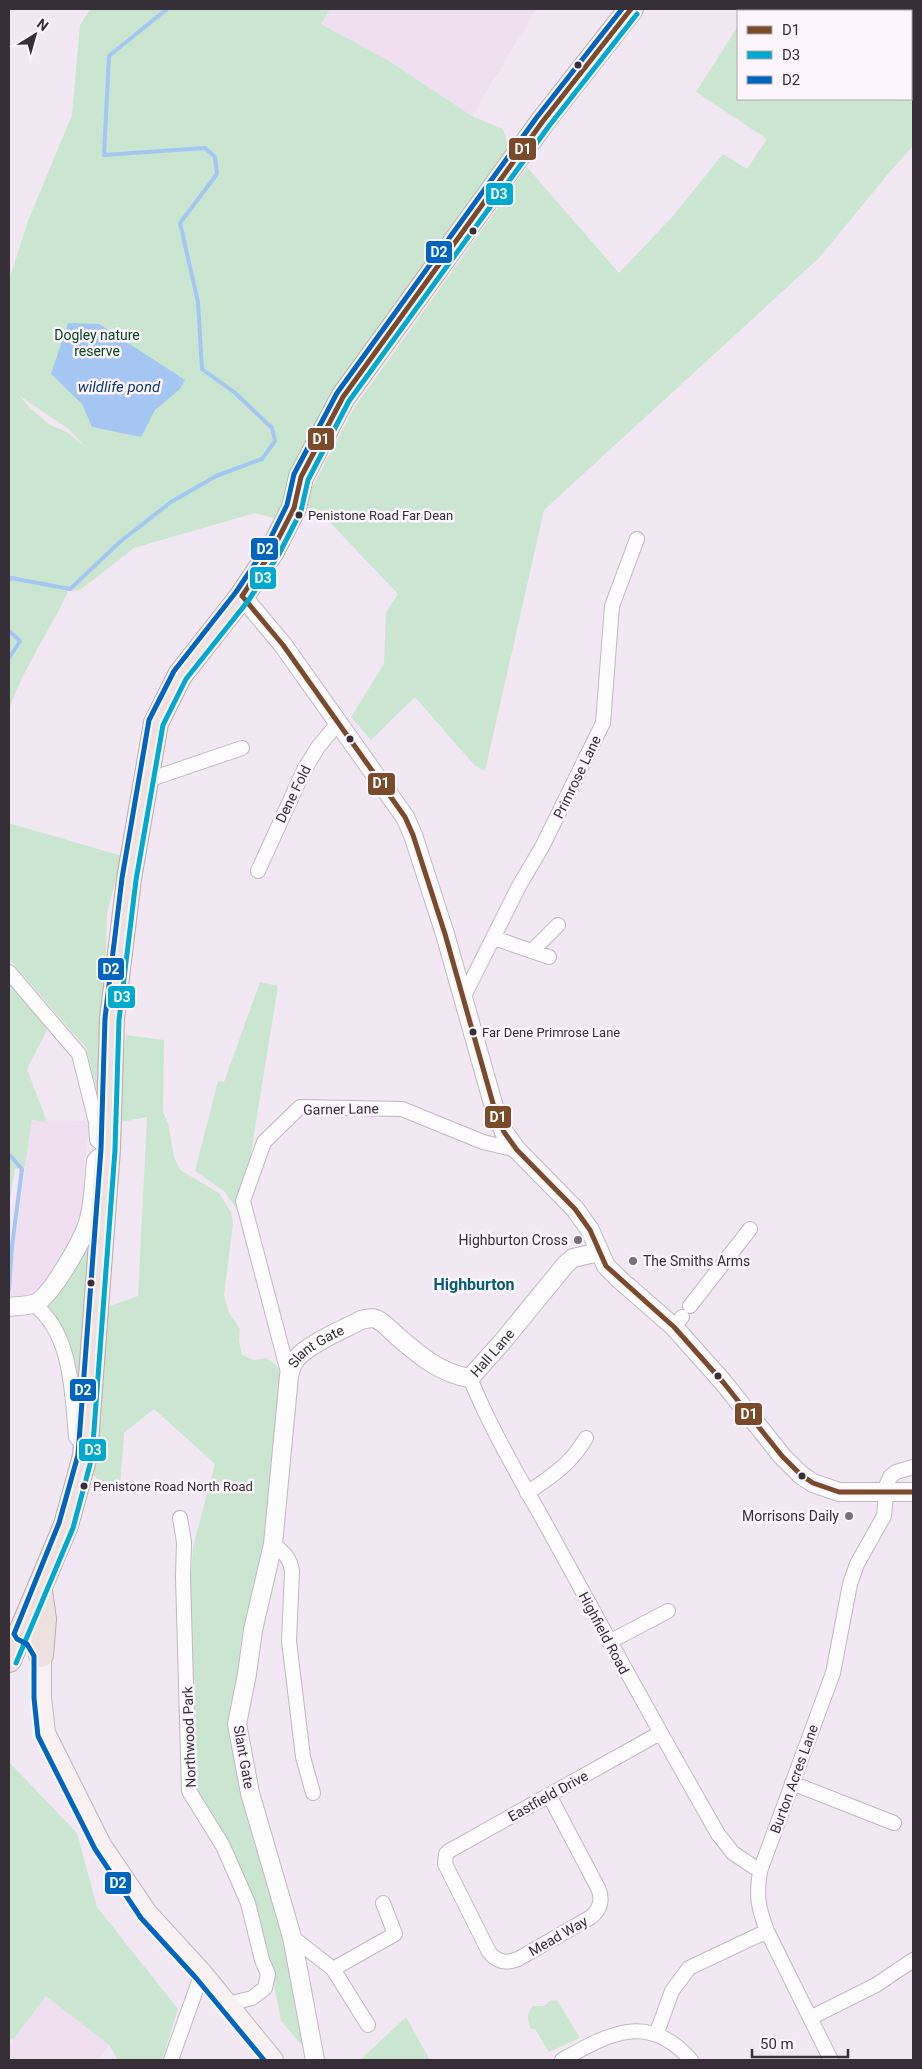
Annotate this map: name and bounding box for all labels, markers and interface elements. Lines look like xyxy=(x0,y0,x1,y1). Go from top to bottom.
north arrow xyxy=(10,10,60,60)
legend xyxy=(737,10,912,100)
text: N xyxy=(34,15,52,34)
text: D1 xyxy=(782,21,800,39)
text: D3 xyxy=(782,46,800,64)
unlabelled marker xyxy=(573,60,583,70)
text: D2 xyxy=(782,71,800,89)
line badge: D1 xyxy=(508,137,537,161)
text: D1 xyxy=(514,141,532,157)
line badge: D3 xyxy=(485,182,514,206)
text: D3 xyxy=(490,186,508,202)
unlabelled marker xyxy=(468,226,478,236)
line badge: D2 xyxy=(425,240,453,264)
text: D2 xyxy=(430,244,448,260)
park label: Dogley nature reserve xyxy=(54,327,140,359)
water label: wildlife pond xyxy=(78,378,161,396)
line badge: D1 xyxy=(307,427,335,451)
text: D1 xyxy=(312,431,330,447)
place label: Penistone Road Far Dean xyxy=(308,508,453,523)
marker: Penistone Road Far Dean xyxy=(294,510,304,520)
line badge: D2 xyxy=(250,537,279,561)
text: D2 xyxy=(256,541,274,557)
line badge: D3 xyxy=(249,566,277,590)
text: D3 xyxy=(254,570,272,586)
street label: Primrose Lane xyxy=(550,733,604,821)
unlabelled marker xyxy=(345,734,355,744)
street label: Dene Fold xyxy=(272,763,314,825)
line badge: D1 xyxy=(367,772,396,796)
text: D1 xyxy=(372,775,390,791)
line badge: D2 xyxy=(97,957,125,981)
text: D2 xyxy=(102,961,120,977)
line badge: D3 xyxy=(107,985,136,1009)
text: D3 xyxy=(113,989,131,1005)
place label: Far Dene Primrose Lane xyxy=(482,1025,620,1040)
marker: Far Dene Primrose Lane xyxy=(468,1027,478,1037)
street label: Garner Lane xyxy=(303,1100,379,1118)
line badge: D1 xyxy=(484,1105,512,1129)
text: D1 xyxy=(489,1109,507,1125)
place label: Highburton Cross xyxy=(459,1232,568,1248)
marker: Highburton Cross xyxy=(572,1234,584,1246)
place label: The Smiths Arms xyxy=(643,1253,750,1269)
marker: The Smiths Arms xyxy=(627,1255,639,1267)
district label: Highburton xyxy=(433,1275,515,1294)
unlabelled marker xyxy=(86,1278,96,1288)
street label: Slant Gate xyxy=(285,1322,346,1370)
street label: Hall Lane xyxy=(467,1326,517,1380)
unlabelled marker xyxy=(713,1371,723,1381)
line badge: D2 xyxy=(69,1378,97,1402)
text: D2 xyxy=(74,1382,92,1398)
line badge: D1 xyxy=(734,1402,763,1426)
text: D1 xyxy=(740,1406,758,1422)
line badge: D3 xyxy=(78,1438,107,1462)
text: D3 xyxy=(84,1442,102,1458)
unlabelled marker xyxy=(797,1471,807,1481)
place label: Penistone Road North Road xyxy=(93,1479,253,1494)
marker: Penistone Road North Road xyxy=(79,1481,89,1491)
place label: Morrisons Daily xyxy=(742,1508,839,1524)
marker: Morrisons Daily xyxy=(843,1510,855,1522)
street label: Highfield Road xyxy=(576,1589,632,1677)
street label: Northwood Park xyxy=(179,1685,199,1788)
street label: Burton Acres Lane xyxy=(767,1722,821,1836)
street label: Slant Gate xyxy=(231,1724,257,1790)
street label: Eastfield Drive xyxy=(505,1767,591,1825)
line badge: D2 xyxy=(104,1871,132,1895)
text: D2 xyxy=(109,1875,127,1891)
street label: Mead Way xyxy=(526,1913,590,1959)
scale bar xyxy=(752,2026,848,2058)
text: 50 m xyxy=(760,2035,794,2053)

